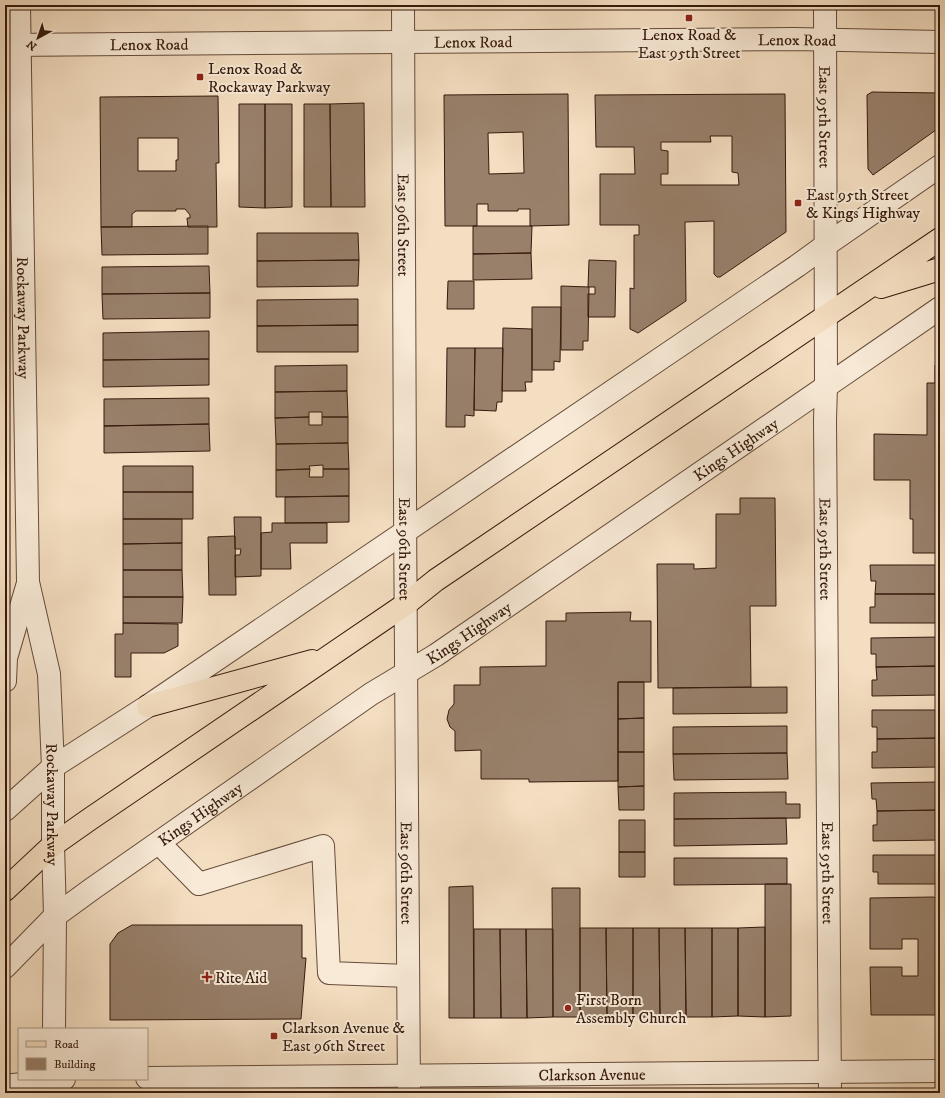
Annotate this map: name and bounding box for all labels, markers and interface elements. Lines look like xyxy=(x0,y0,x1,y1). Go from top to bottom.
marker: Lenox Road & East 95th Street xyxy=(684,13,694,23)
north arrow xyxy=(18,18,58,58)
place label: Lenox Road & East 95th Street xyxy=(638,25,740,63)
street label: Lenox Road xyxy=(758,30,837,51)
street label: Lenox Road xyxy=(434,32,512,53)
street label: Lenox Road xyxy=(110,35,188,55)
text: N xyxy=(24,37,40,53)
place label: Lenox Road & Rockaway Parkway xyxy=(208,59,331,97)
street label: East 95th Street xyxy=(814,66,834,168)
marker: Lenox Road & Rockaway Parkway xyxy=(195,72,205,82)
street label: East 96th Street xyxy=(393,173,413,277)
place label: East 95th Street & Kings Highway xyxy=(806,185,921,223)
marker: East 95th Street & Kings Highway xyxy=(793,198,803,208)
street label: Rockaway Parkway xyxy=(12,257,34,380)
street label: Kings Highway xyxy=(690,413,783,486)
street label: East 96th Street xyxy=(394,497,414,601)
street label: East 95th Street xyxy=(815,498,835,600)
street label: Kings Highway xyxy=(423,597,516,669)
street label: Rockaway Parkway xyxy=(41,743,63,866)
street label: Kings Highway xyxy=(154,778,247,851)
street label: East 96th Street xyxy=(396,821,416,925)
street label: East 95th Street xyxy=(817,822,838,924)
place label: Rite Aid xyxy=(215,968,267,988)
marker: Rite Aid xyxy=(202,972,212,982)
place label: First Born Assembly Church xyxy=(576,990,687,1028)
marker: First Born Assembly Church xyxy=(563,1003,573,1013)
place label: Clarkson Avenue & East 96th Street xyxy=(282,1018,405,1056)
legend xyxy=(18,1028,148,1080)
marker: Clarkson Avenue & East 96th Street xyxy=(269,1031,279,1041)
text: Road xyxy=(54,1037,79,1052)
text: Building xyxy=(54,1057,95,1072)
street label: Clarkson Avenue xyxy=(538,1065,646,1086)

